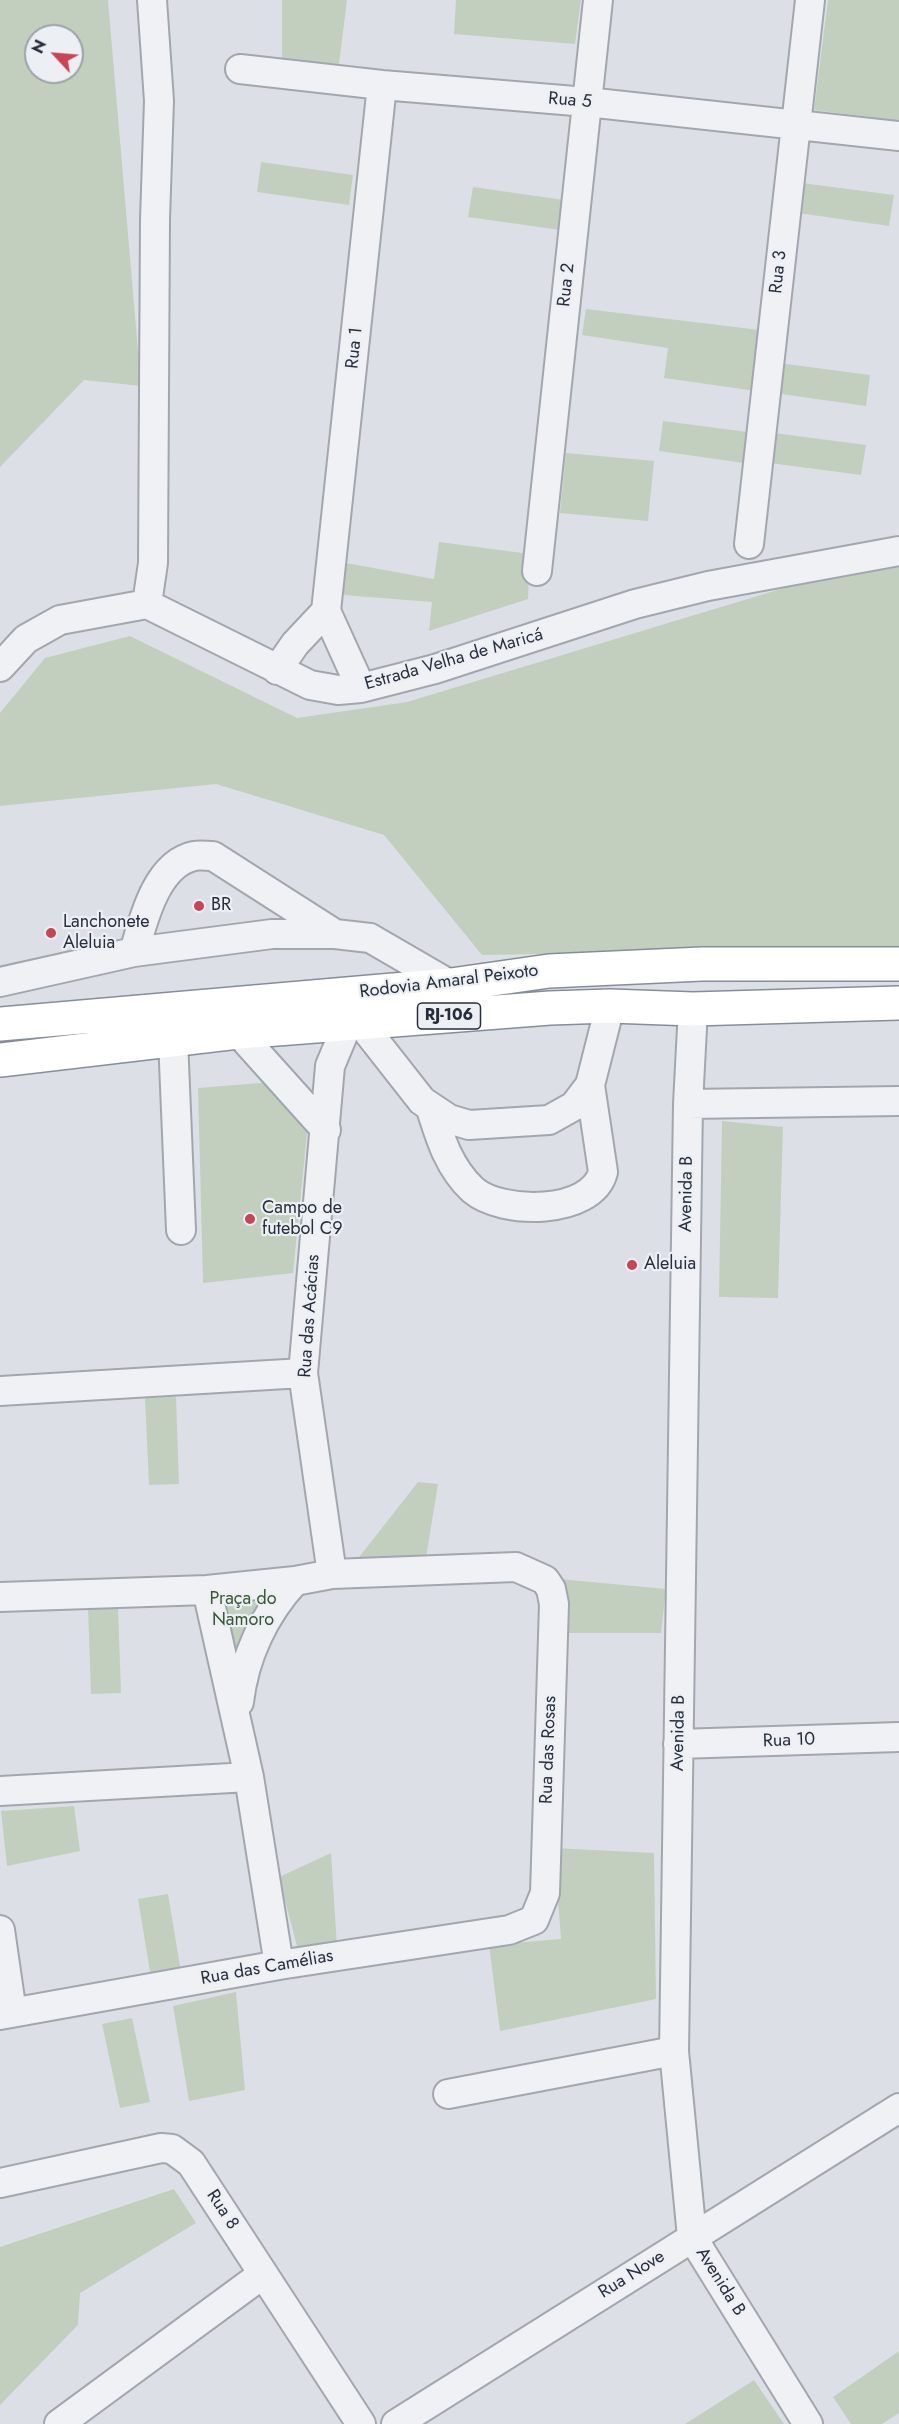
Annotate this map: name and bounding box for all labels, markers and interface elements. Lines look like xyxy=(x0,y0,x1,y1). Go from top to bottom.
north arrow xyxy=(24,24,84,84)
text: N xyxy=(26,36,52,58)
street label: Rua 5 xyxy=(547,88,593,114)
street label: Rua 3 xyxy=(766,249,792,295)
street label: Rua 2 xyxy=(554,262,580,308)
street label: Rua 1 xyxy=(342,326,368,370)
street label: Estrada Velha de Maricá xyxy=(362,624,546,696)
place label: BR xyxy=(211,895,231,917)
marker: BR xyxy=(192,899,206,913)
place label: Lanchonete Aleluia xyxy=(63,912,149,954)
marker: Lanchonete Aleluia xyxy=(44,926,58,940)
street label: Rodovia Amaral Peixoto xyxy=(358,960,540,1004)
road number: RJ-106 xyxy=(418,1003,480,1029)
street label: Avenida B xyxy=(676,1156,698,1232)
place label: Campo de futebol C9 xyxy=(262,1198,343,1240)
marker: Campo de futebol C9 xyxy=(243,1212,257,1226)
street label: Rua das Acácias xyxy=(295,1254,325,1378)
place label: Aleluia xyxy=(644,1254,696,1276)
marker: Aleluia xyxy=(625,1258,639,1272)
park label: Praça do Namoro xyxy=(209,1589,277,1632)
street label: Avenida B xyxy=(668,1695,690,1771)
street label: Rua das Rosas xyxy=(536,1696,562,1804)
street label: Rua 10 xyxy=(762,1729,816,1753)
street label: Rua das Camélias xyxy=(199,1946,335,1990)
street label: Rua 8 xyxy=(201,2186,243,2234)
street label: Avenida B xyxy=(691,2244,749,2320)
street label: Rua Nove xyxy=(595,2246,669,2304)

